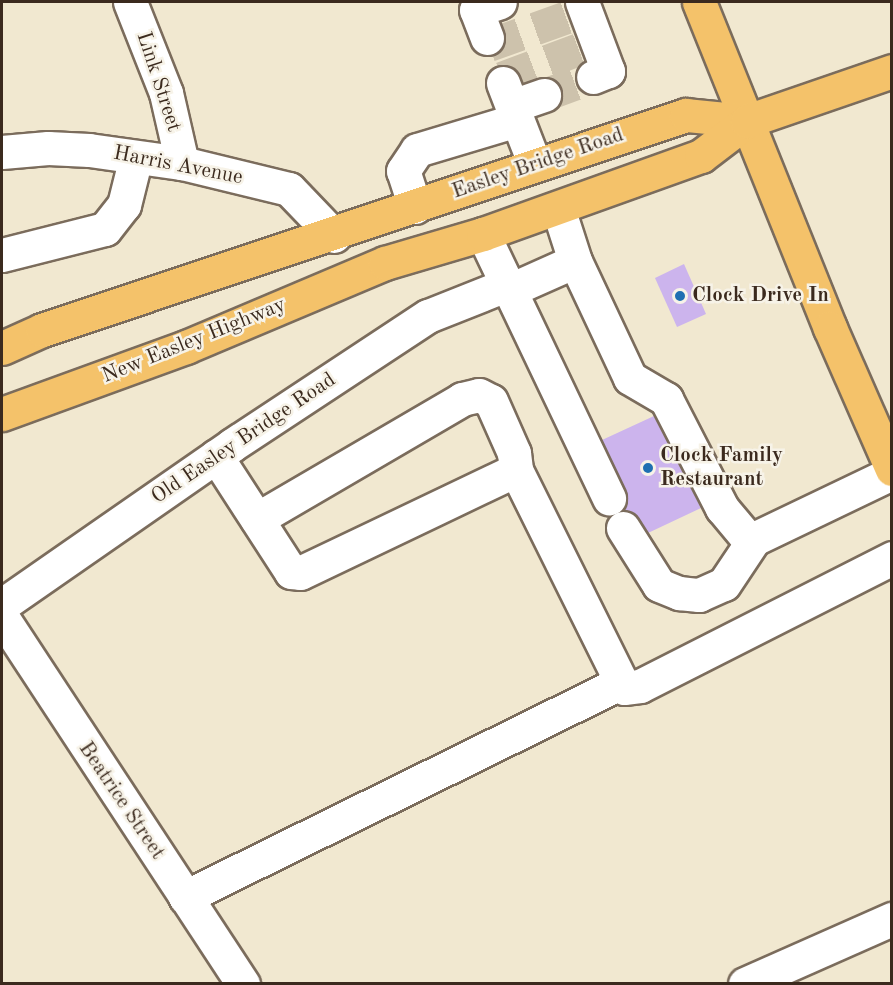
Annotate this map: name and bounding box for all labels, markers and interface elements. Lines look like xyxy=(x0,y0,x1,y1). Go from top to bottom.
street label: Link Street xyxy=(130,29,186,135)
street label: Easley Bridge Road xyxy=(449,123,627,205)
street label: Harris Avenue xyxy=(111,141,245,191)
place label: Clock Drive In xyxy=(692,283,829,309)
marker: Clock Drive In xyxy=(673,289,687,303)
street label: New Easley Highway xyxy=(98,293,290,389)
street label: Old Easley Bridge Road xyxy=(147,368,341,510)
place label: Clock Family Restaurant xyxy=(660,443,783,493)
marker: Clock Family Restaurant xyxy=(641,461,655,475)
street label: Beatrice Street xyxy=(72,737,170,865)

